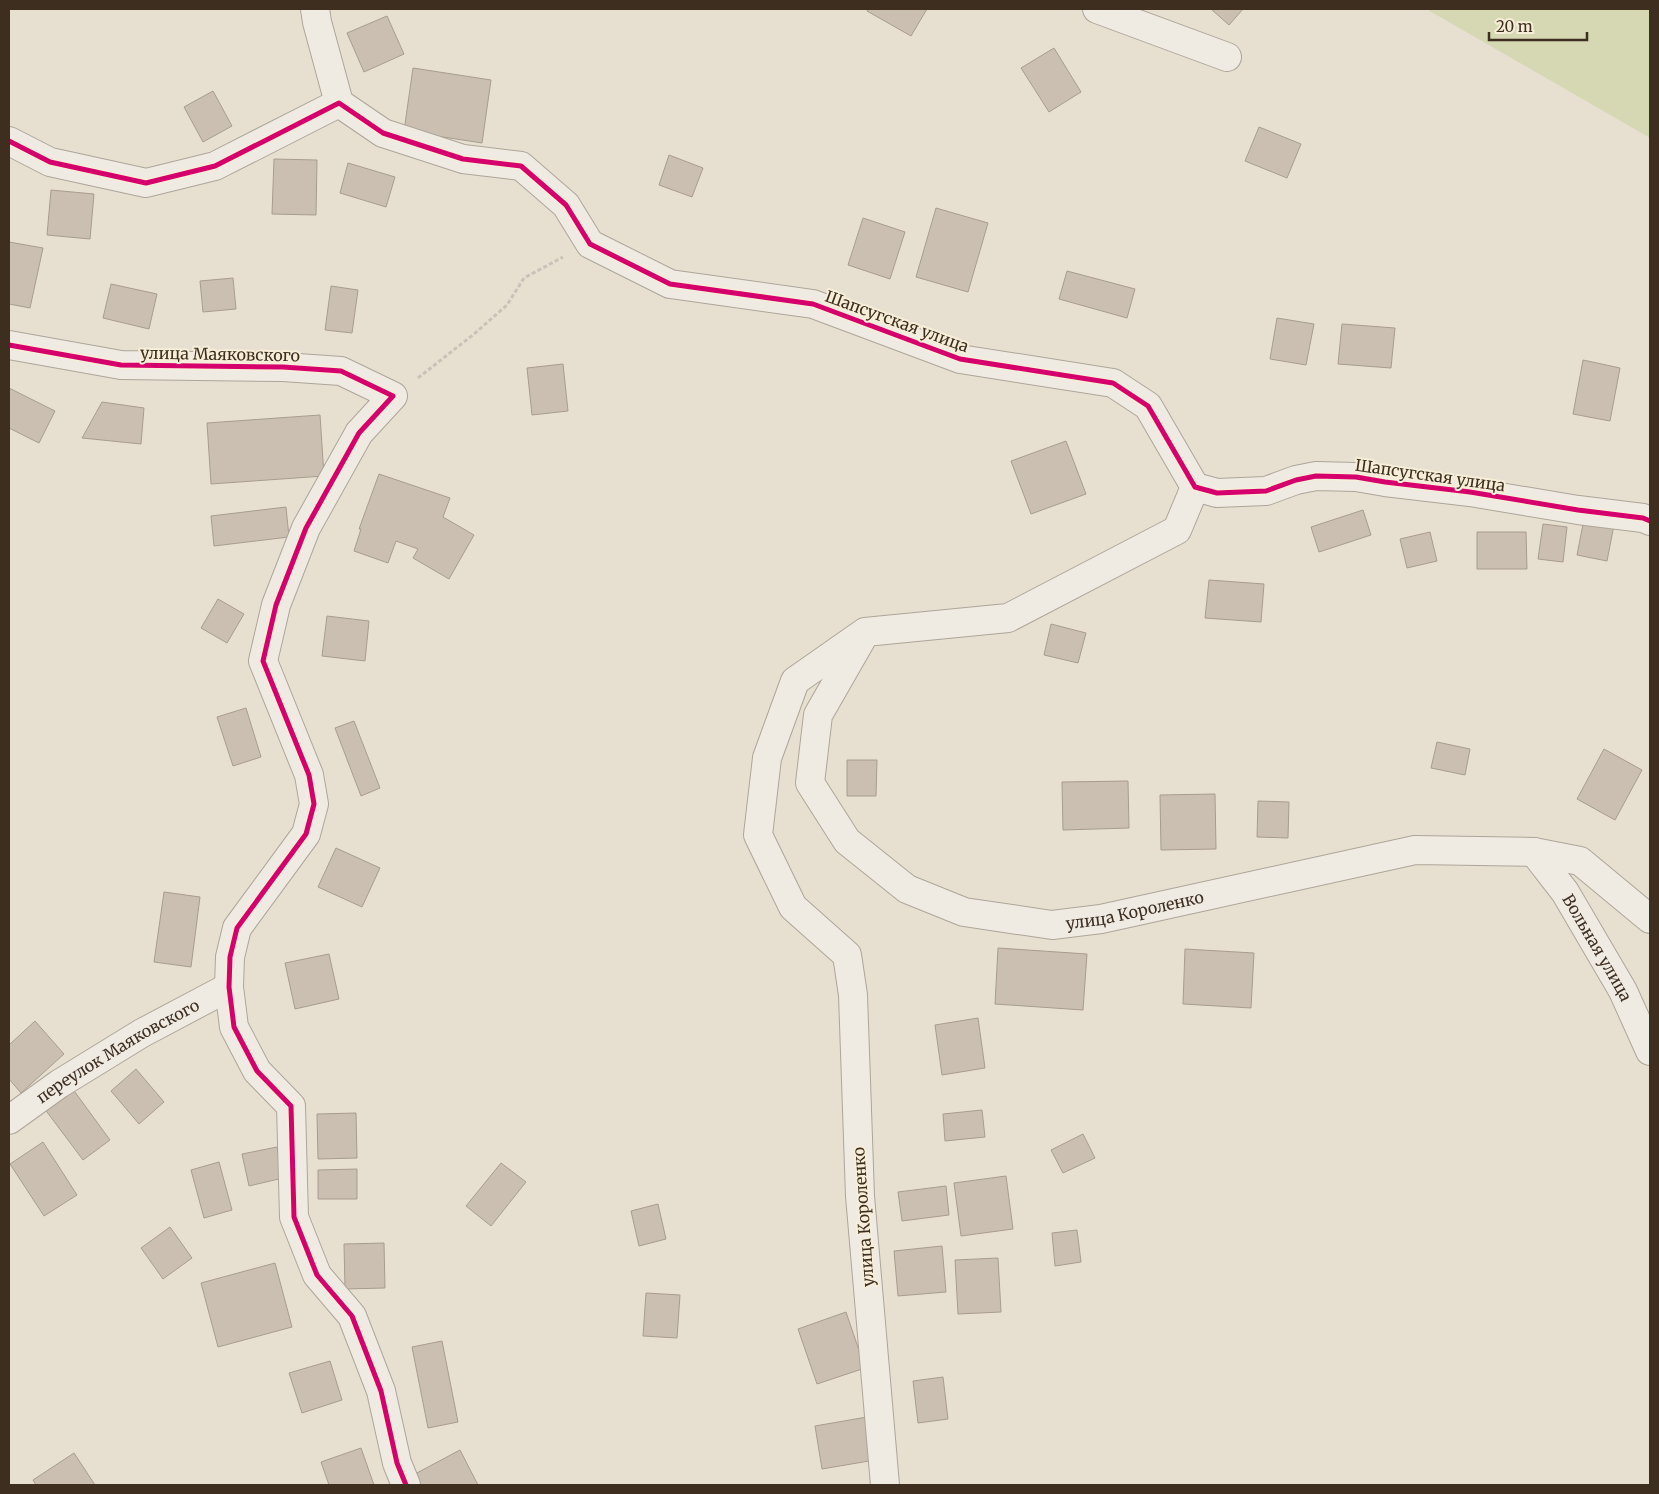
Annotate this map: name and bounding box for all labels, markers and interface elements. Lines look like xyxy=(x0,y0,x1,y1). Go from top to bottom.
scale bar xyxy=(1489,10,1586,42)
text: 20 m xyxy=(1496,17,1533,36)
street label: Шапсугская улица xyxy=(822,286,972,356)
street label: улица Маяковского xyxy=(140,343,300,365)
street label: Шапсугская улица xyxy=(1354,455,1507,496)
street label: улица Короленко xyxy=(1064,887,1206,933)
street label: Вольная улица xyxy=(1558,890,1636,1005)
street label: переулок Маяковского xyxy=(32,995,203,1107)
street label: улица Короленко xyxy=(848,1146,878,1288)

